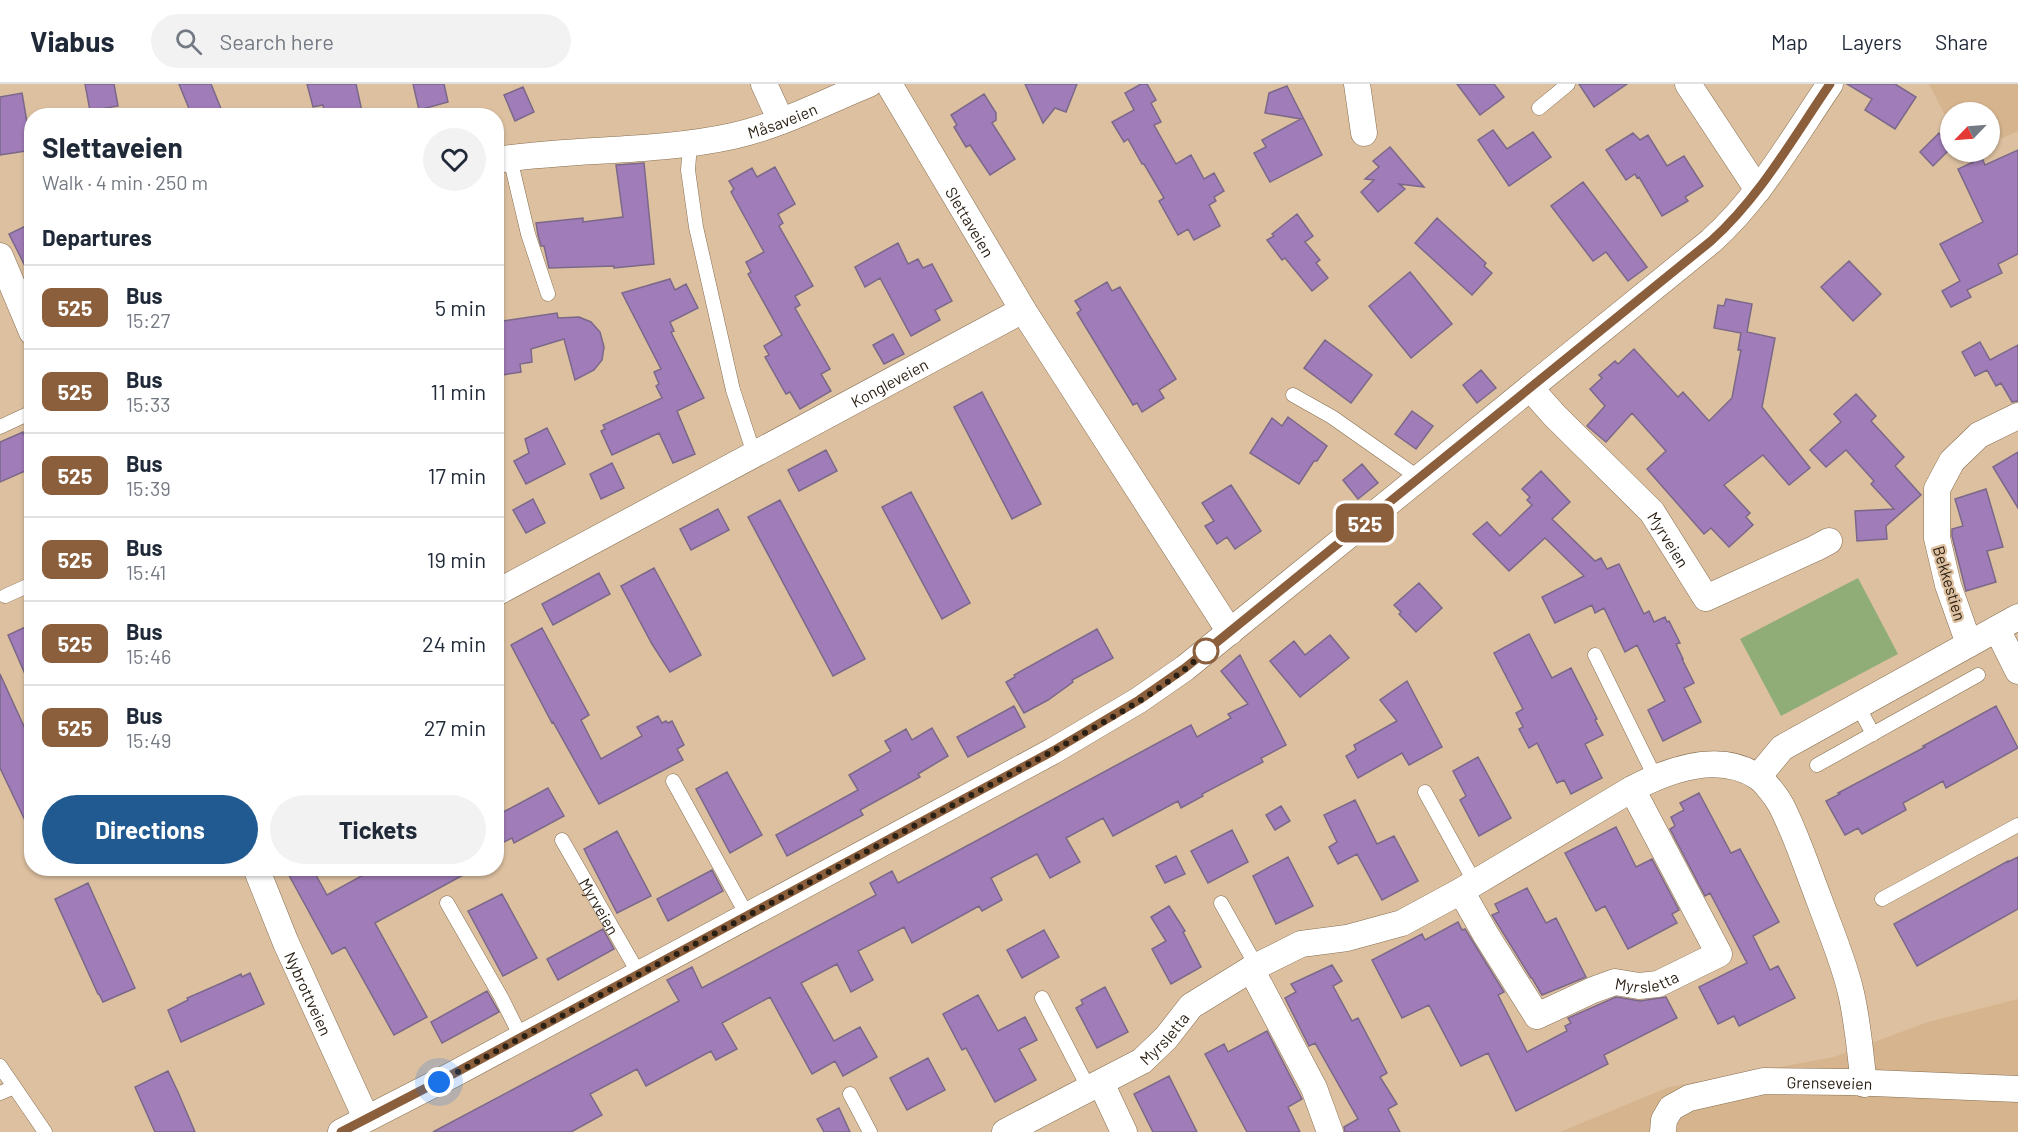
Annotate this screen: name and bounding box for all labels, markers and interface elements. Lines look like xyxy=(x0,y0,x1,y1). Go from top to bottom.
search box xyxy=(151,14,571,68)
text: Viabus xyxy=(30,24,115,58)
icon: search xyxy=(172,25,205,58)
text: Search here xyxy=(220,28,334,54)
text: Map xyxy=(1771,29,1808,54)
text: Layers xyxy=(1841,29,1902,54)
text: Share xyxy=(1935,29,1988,54)
street label: Måsaveien xyxy=(745,98,820,141)
north arrow xyxy=(1940,102,2000,162)
map controls xyxy=(1940,102,2000,162)
button: heart xyxy=(423,128,486,191)
text: Slettaveien xyxy=(42,130,183,164)
text: Walk · 4 min · 250 m xyxy=(42,170,208,194)
street label: Slettaveien xyxy=(942,183,999,260)
text: Departures xyxy=(42,224,152,250)
text: Bus xyxy=(126,282,163,308)
text: 5 min xyxy=(435,294,486,320)
text: 525 xyxy=(58,295,92,320)
text: 15:27 xyxy=(126,308,170,332)
street label: Kongleveien xyxy=(847,354,931,410)
text: Bus xyxy=(126,366,163,392)
text: 11 min xyxy=(430,378,486,404)
text: 525 xyxy=(58,379,92,404)
text: 15:33 xyxy=(126,392,171,416)
text: Bus xyxy=(126,450,163,476)
text: 17 min xyxy=(428,462,486,488)
text: 525 xyxy=(58,463,92,488)
text: 15:39 xyxy=(126,476,171,500)
line badge: 525 xyxy=(1330,504,1400,542)
street label: Myrveien xyxy=(1644,508,1694,570)
text: 525 xyxy=(1348,511,1382,536)
text: Bus xyxy=(126,534,163,560)
street label: Bekkestien xyxy=(1930,543,1970,623)
text: 19 min xyxy=(427,546,486,572)
text: 525 xyxy=(58,547,92,572)
text: 15:41 xyxy=(126,560,166,584)
text: Bus xyxy=(126,618,163,644)
text: 24 min xyxy=(422,630,486,656)
text: 525 xyxy=(58,631,92,656)
unlabelled marker xyxy=(1193,638,1219,664)
text: 15:46 xyxy=(126,644,171,668)
text: Bus xyxy=(126,702,163,728)
text: 27 min xyxy=(424,714,486,740)
text: 525 xyxy=(58,715,92,740)
text: 15:49 xyxy=(126,728,172,752)
button: Directions xyxy=(42,795,258,864)
button: Tickets xyxy=(270,795,486,864)
street label: Myrveien xyxy=(576,874,624,938)
street label: Nybrottveien xyxy=(282,948,336,1038)
street label: Myrsletta xyxy=(1614,966,1681,996)
street label: Myrsletta xyxy=(1135,1008,1192,1068)
your location xyxy=(424,1067,454,1097)
street label: Grenseveien xyxy=(1787,1072,1873,1092)

